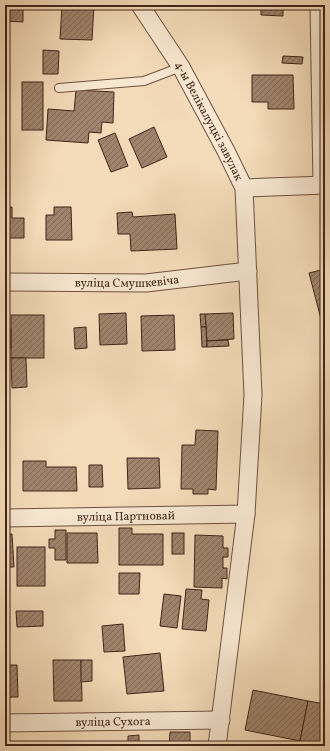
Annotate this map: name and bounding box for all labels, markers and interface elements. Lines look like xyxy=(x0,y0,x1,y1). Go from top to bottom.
street label: 4-ы Велікалуцкі завулак xyxy=(170,58,247,184)
street label: вуліца Смушкевіча xyxy=(75,272,180,292)
street label: вуліца Партновай xyxy=(77,508,175,526)
street label: вуліца Сухога xyxy=(75,714,151,731)

